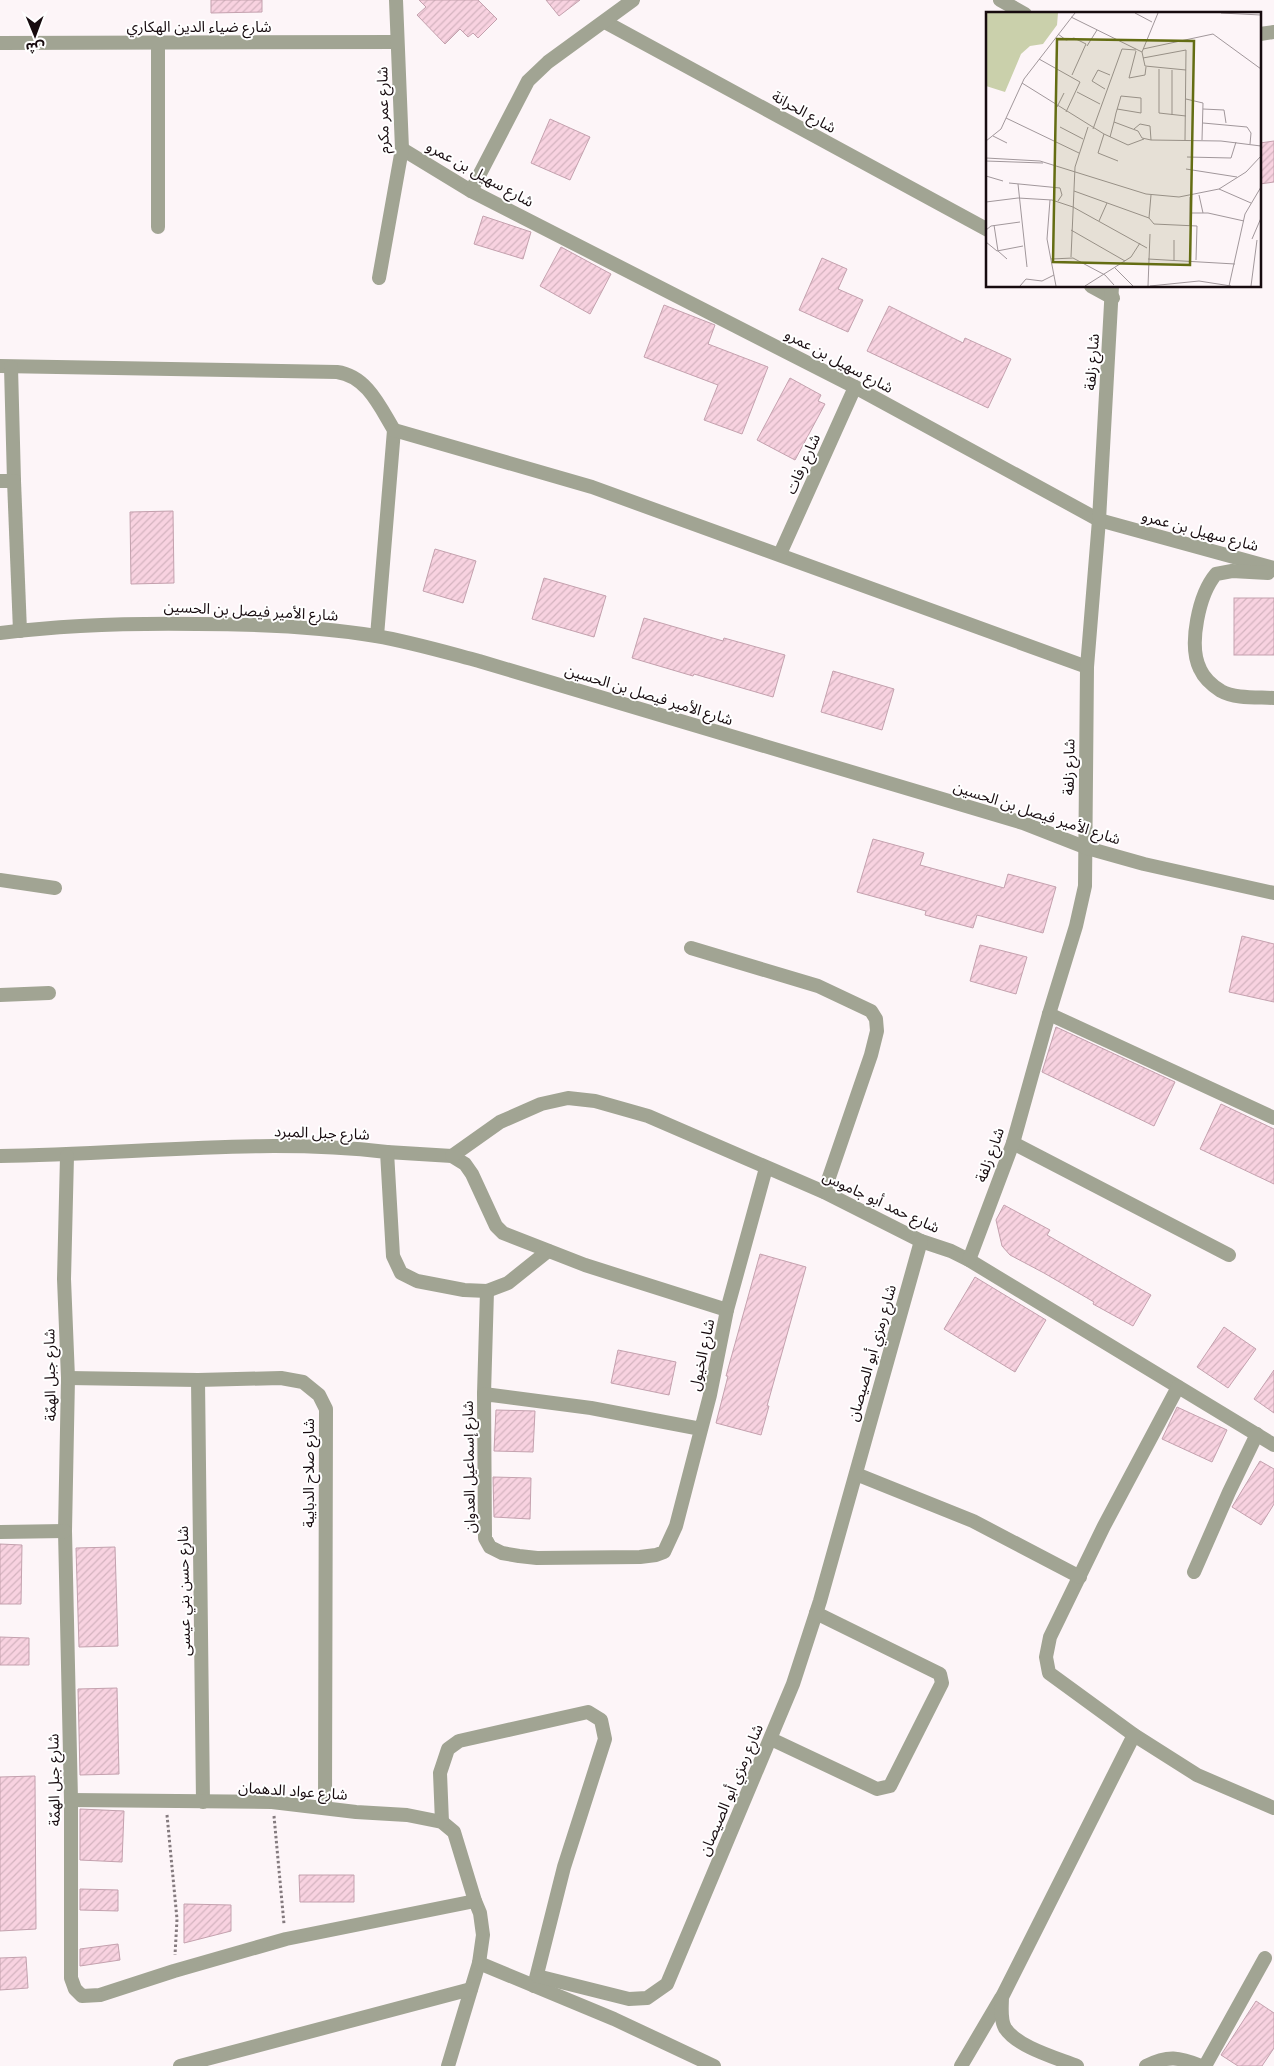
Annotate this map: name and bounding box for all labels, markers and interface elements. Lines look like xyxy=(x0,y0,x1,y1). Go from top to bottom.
north arrow xyxy=(10,10,60,60)
inset map xyxy=(986,12,1262,288)
street label: شارع ضياء الدين الهكاري xyxy=(127,16,272,39)
text: ش xyxy=(25,39,45,58)
street label: شارع عمر مكرم xyxy=(371,66,396,154)
street label: شارع الحرانة xyxy=(767,85,840,140)
street label: شارع سهيل بن عمرو xyxy=(422,135,538,214)
street label: شارع سهيل بن عمرو xyxy=(780,323,897,400)
street label: شارع زلفة xyxy=(1079,333,1106,391)
street label: شارع رفات xyxy=(780,430,827,498)
street label: شارع سهيل بن عمرو xyxy=(1139,505,1261,558)
street label: شارع الأمير فيصل بن الحسين xyxy=(163,595,339,628)
street label: شارع الأمير فيصل بن الحسين xyxy=(562,659,736,732)
street label: شارع زلفة xyxy=(1058,738,1081,796)
street label: شارع الأمير فيصل بن الحسين xyxy=(950,776,1124,851)
street label: شارع جبل المبرد xyxy=(274,1120,370,1147)
street label: شارع زلفة xyxy=(970,1124,1011,1186)
street label: شارع حمد أبو جاموس xyxy=(818,1165,943,1240)
street label: شارع رمزي أبو الصيصان xyxy=(842,1282,903,1424)
street label: شارع الخيول xyxy=(684,1317,721,1393)
street label: شارع جبل الهمّة xyxy=(38,1328,63,1422)
street label: شارع إسماعيل العدوان xyxy=(457,1400,482,1534)
street label: شارع صلاح الدبايبة xyxy=(298,1418,321,1528)
street label: شارع حسن بني عيسى xyxy=(172,1526,197,1656)
street label: شارع رمزي أبو الصيصان xyxy=(693,1720,770,1860)
street label: شارع جبل الهمّة xyxy=(42,1733,67,1827)
street label: شارع عواد الدهمان xyxy=(238,1776,349,1807)

